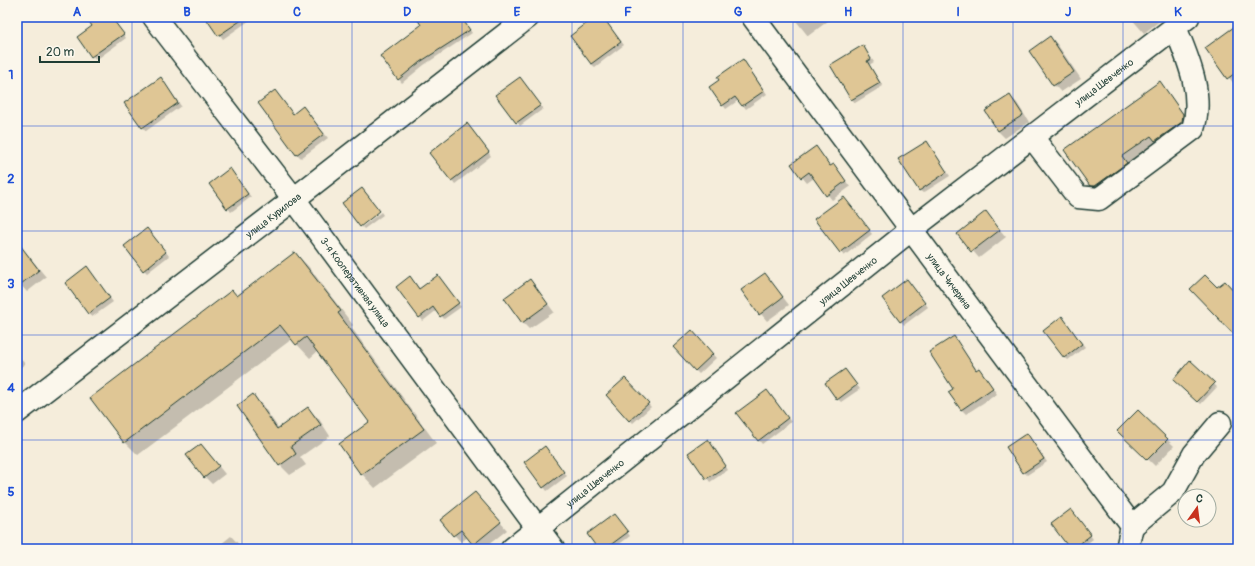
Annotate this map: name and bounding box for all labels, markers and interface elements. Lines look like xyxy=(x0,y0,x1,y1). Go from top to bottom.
text: A xyxy=(73,4,82,20)
text: B xyxy=(183,4,191,20)
text: C xyxy=(293,4,301,20)
text: D xyxy=(403,4,411,20)
text: E xyxy=(514,4,521,20)
text: F xyxy=(624,4,632,20)
text: G xyxy=(734,4,743,20)
text: H xyxy=(844,4,852,20)
text: I xyxy=(956,4,960,20)
text: J xyxy=(1065,4,1071,20)
text: K xyxy=(1174,4,1182,20)
scale bar xyxy=(40,38,99,64)
text: 20 m xyxy=(46,45,75,60)
street label: улица Шевченко xyxy=(1072,56,1137,109)
text: 1 xyxy=(8,67,14,83)
text: 2 xyxy=(7,171,15,187)
street label: улица Курилова xyxy=(243,191,304,242)
street label: 3-я Кооперативная улица xyxy=(318,236,392,330)
street label: улица Чичерина xyxy=(923,250,974,312)
street label: улица Шевченко xyxy=(816,254,880,309)
text: 3 xyxy=(7,276,15,292)
text: 4 xyxy=(7,380,15,396)
street label: улица Шевченко xyxy=(563,456,627,511)
text: 5 xyxy=(7,484,15,500)
north arrow xyxy=(1177,488,1217,528)
text: С xyxy=(1194,492,1204,506)

